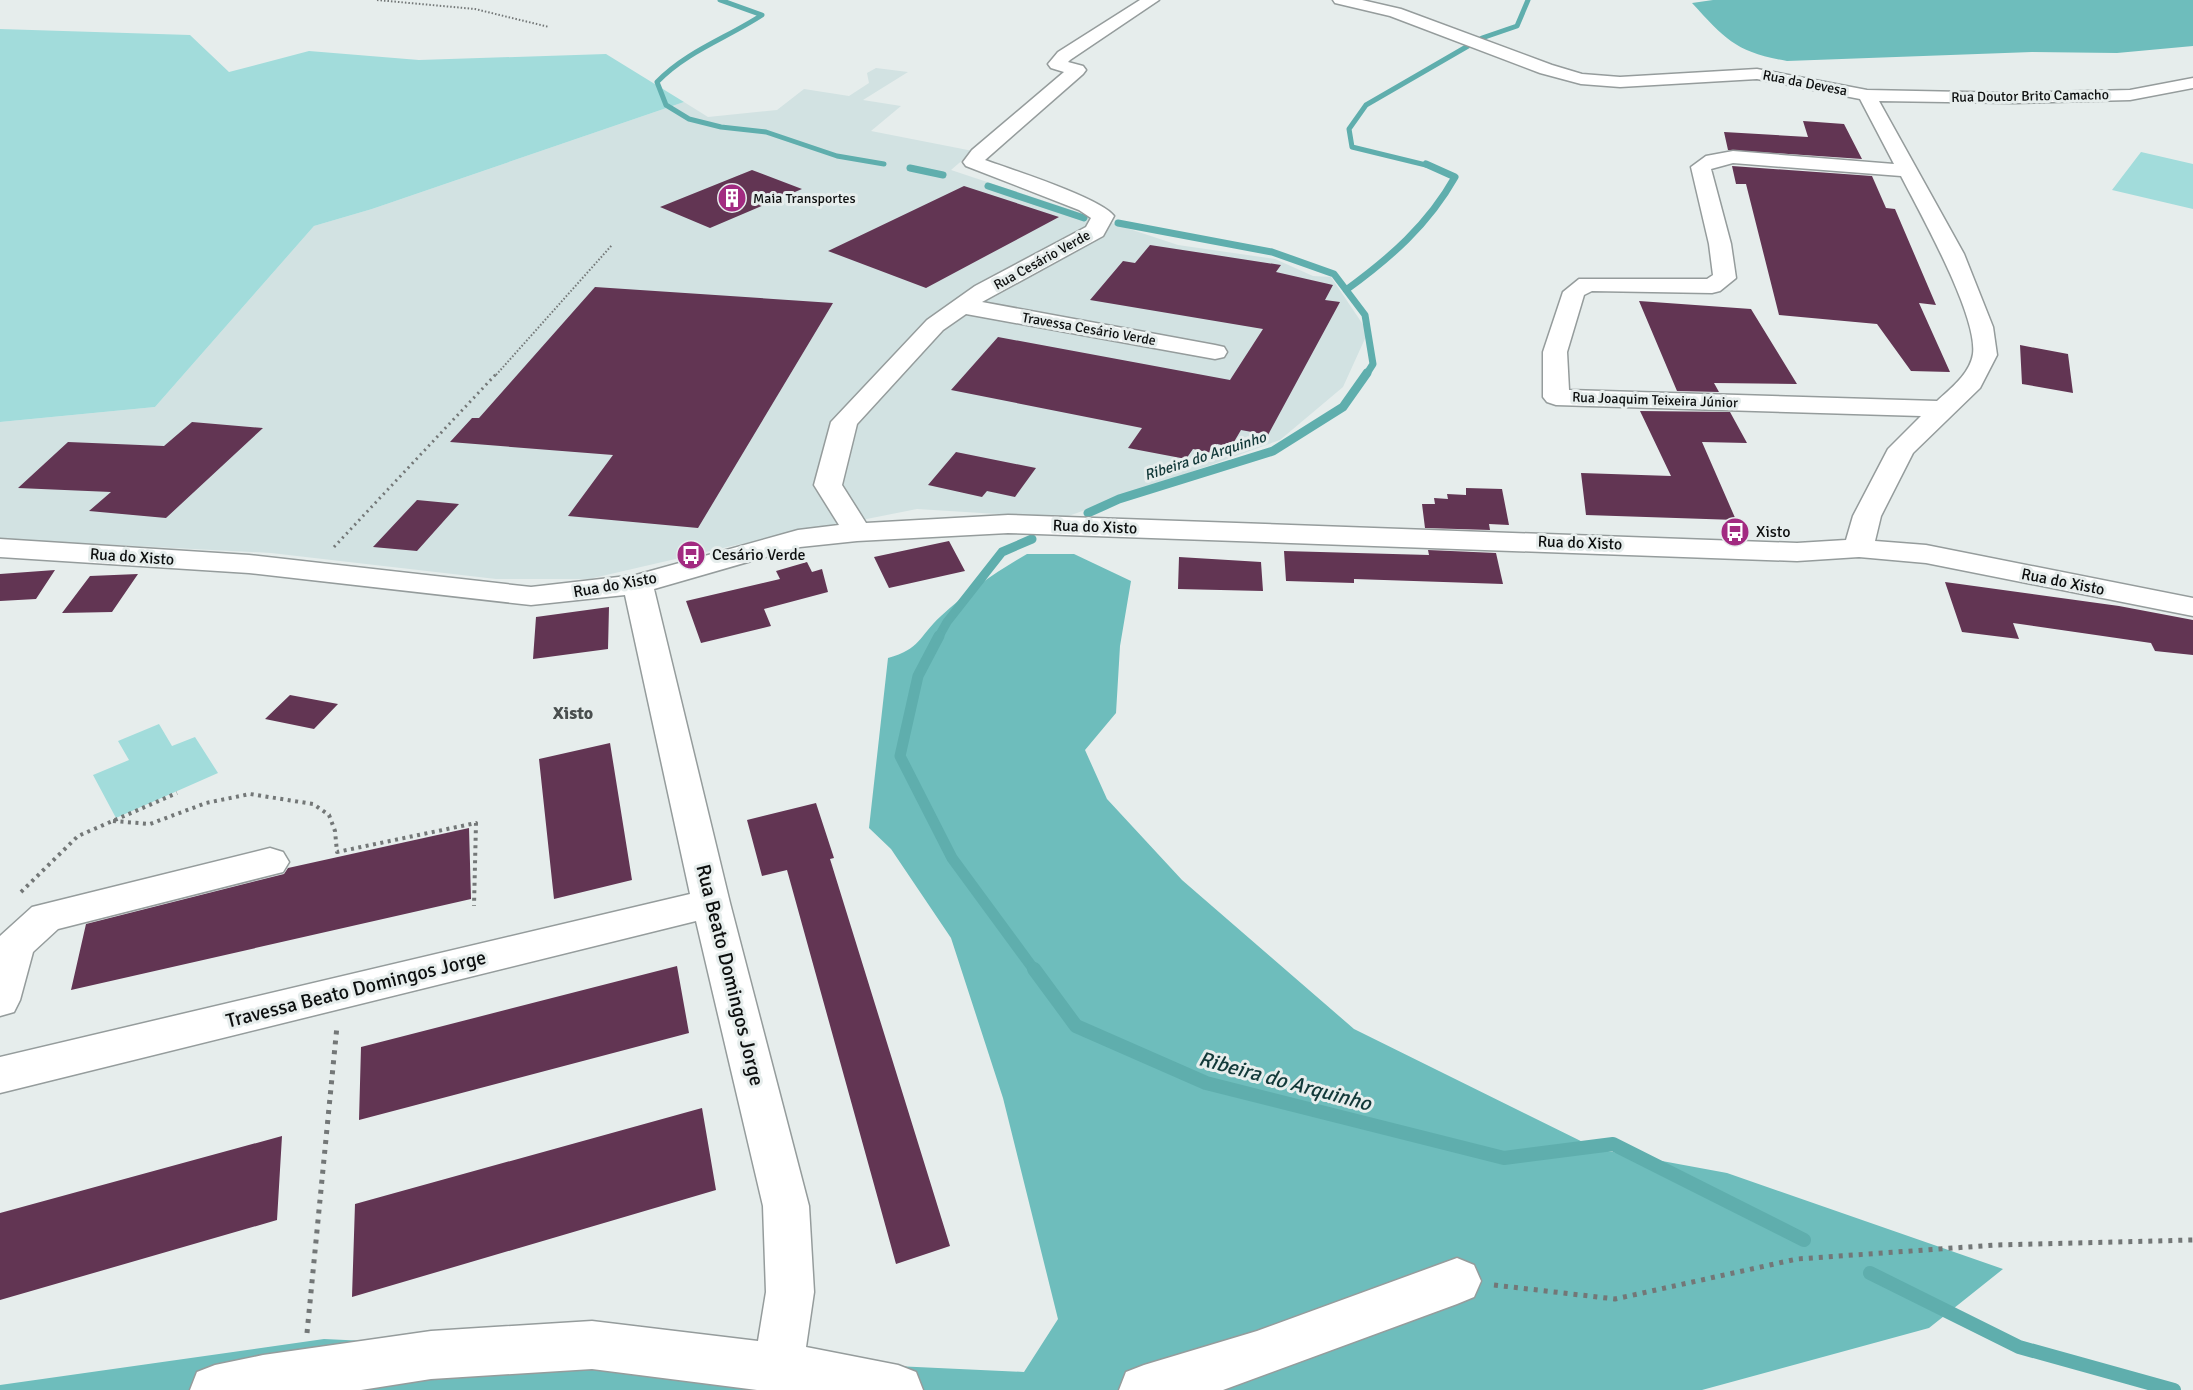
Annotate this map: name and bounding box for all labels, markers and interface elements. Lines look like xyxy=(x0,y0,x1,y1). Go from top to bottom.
street label: Rua da Devesa xyxy=(1761,66,1849,100)
street label: Rua Doutor Brito Camacho xyxy=(1951,86,2109,106)
building icon: Maia Transportes xyxy=(716,182,748,214)
place label: Maia Transportes xyxy=(753,190,856,207)
street label: Rua Cesário Verde xyxy=(991,226,1093,294)
street label: Travessa Cesário Verde xyxy=(1021,309,1157,349)
street label: Rua Joaquim Teixeira Júnior xyxy=(1572,389,1739,411)
water label: Ribeira do Arquinho xyxy=(1142,427,1269,484)
street label: Rua do Xisto xyxy=(1052,516,1138,538)
bus stop icon: Xisto xyxy=(1719,516,1751,548)
place label: Xisto xyxy=(1756,522,1791,542)
street label: Rua do Xisto xyxy=(1537,532,1623,554)
bus stop icon: Cesário Verde xyxy=(675,539,707,571)
street label: Rua do Xisto xyxy=(89,544,175,570)
place label: Cesário Verde xyxy=(712,545,806,565)
street label: Rua do Xisto xyxy=(2020,564,2106,600)
street label: Rua do Xisto xyxy=(572,568,658,602)
district label: Xisto xyxy=(553,702,593,724)
street label: Rua Beato Domingos Jorge xyxy=(690,862,770,1088)
street label: Travessa Beato Domingos Jorge xyxy=(223,945,489,1033)
water label: Ribeira do Arquinho xyxy=(1196,1045,1375,1117)

